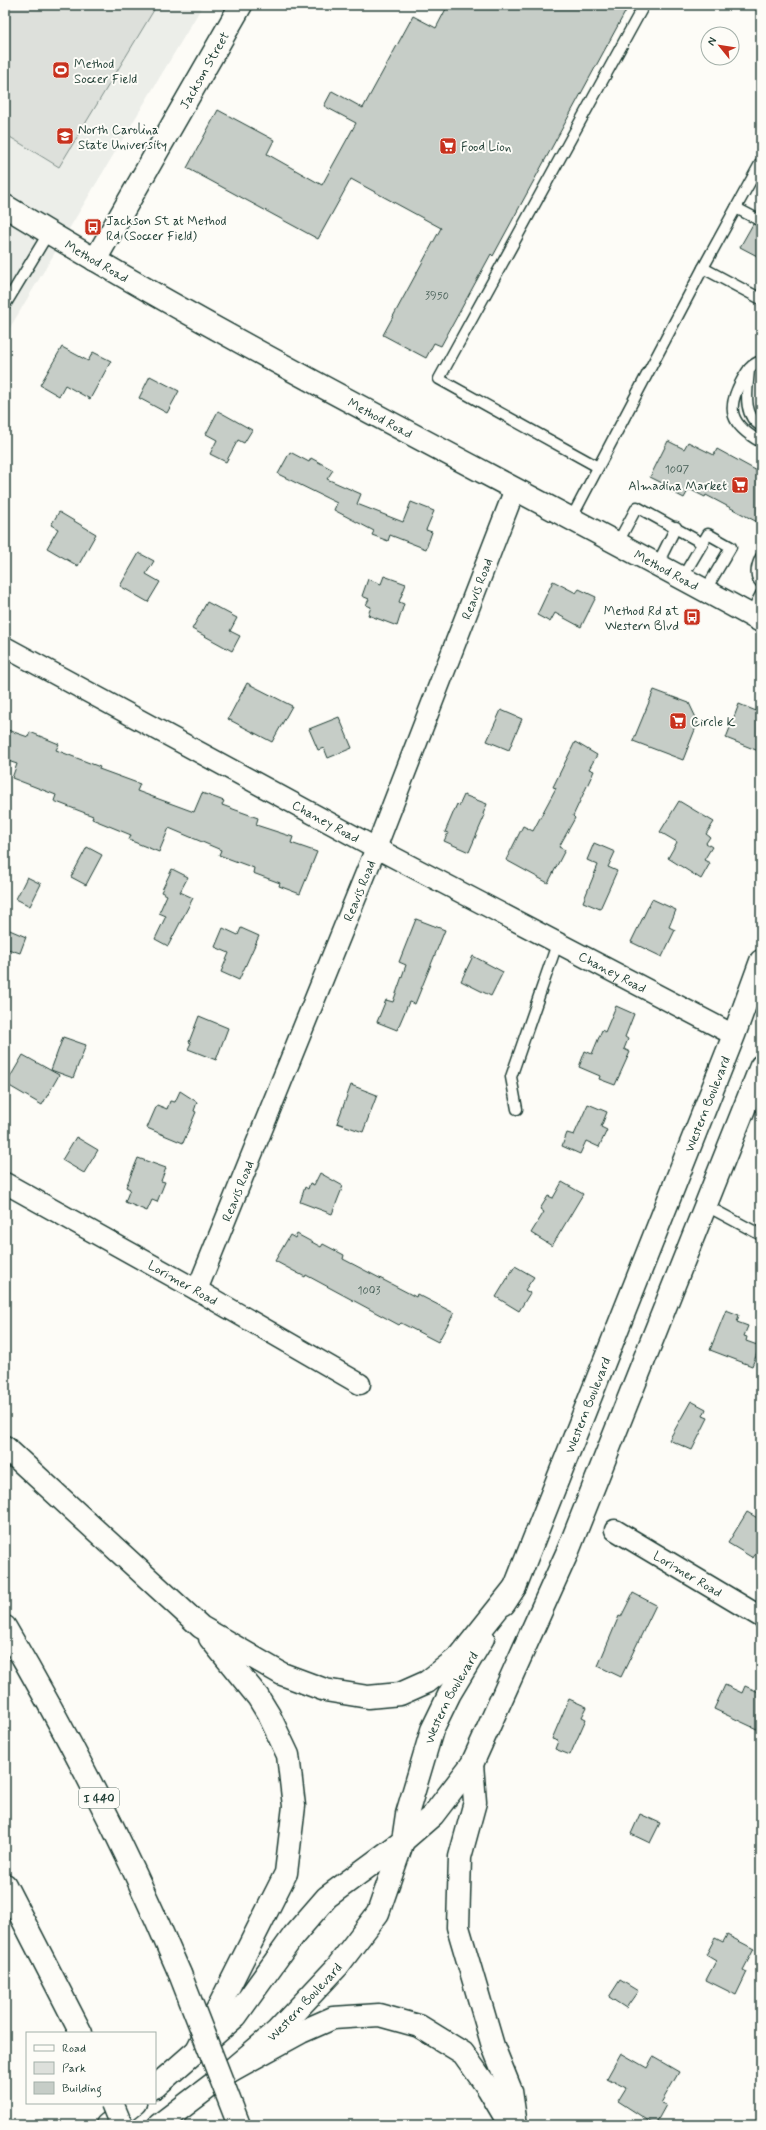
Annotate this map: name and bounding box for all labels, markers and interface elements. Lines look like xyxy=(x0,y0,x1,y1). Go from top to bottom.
north arrow xyxy=(700,26,740,66)
street label: Jackson Street xyxy=(176,29,234,112)
text: N xyxy=(704,35,720,48)
place label: Method Soccer Field xyxy=(74,56,137,88)
sports icon: Method Soccer Field xyxy=(51,60,71,80)
place label: North Carolina State University xyxy=(78,122,167,154)
school or university icon: North Carolina State University xyxy=(55,126,75,146)
supermarket icon: Food Lion xyxy=(438,136,458,156)
place label: Food Lion xyxy=(461,139,511,156)
place label: Jackson St at Method Rd (Soccer Field) xyxy=(106,213,226,245)
bus stop icon: Jackson St at Method Rd (Soccer Field) xyxy=(83,217,103,237)
street label: Method Road xyxy=(61,237,131,287)
house number: 3950 xyxy=(425,289,449,303)
street label: Method Road xyxy=(344,395,415,443)
house number: 1007 xyxy=(665,463,690,477)
supermarket icon: Almadina Market xyxy=(730,475,750,495)
place label: Almadina Market xyxy=(628,478,727,495)
street label: Method Road xyxy=(631,547,701,595)
street label: Reavis Road xyxy=(458,556,497,622)
place label: Method Rd at Western Blvd xyxy=(604,603,679,635)
bus stop icon: Method Rd at Western Blvd xyxy=(682,607,702,627)
supermarket icon: Circle K xyxy=(668,711,688,731)
place label: Circle K xyxy=(691,714,736,731)
street label: Chaney Road xyxy=(289,797,362,847)
street label: Reavis Road xyxy=(340,858,380,924)
street label: Chaney Road xyxy=(575,948,649,998)
street label: Western Boulevard xyxy=(681,1054,735,1155)
street label: Reavis Road xyxy=(219,1158,259,1224)
street label: Lorimer Road xyxy=(145,1257,220,1310)
house number: 1003 xyxy=(358,1284,380,1298)
street label: Western Boulevard xyxy=(562,1355,615,1456)
street label: Lorimer Road xyxy=(650,1548,725,1602)
street label: Western Boulevard xyxy=(421,1649,483,1746)
road number: I 440 xyxy=(79,1788,119,1808)
street label: Western Boulevard xyxy=(264,1960,347,2046)
legend xyxy=(26,2032,156,2104)
text: Road xyxy=(62,2041,86,2057)
text: Park xyxy=(62,2061,86,2077)
text: Building xyxy=(62,2081,102,2098)

